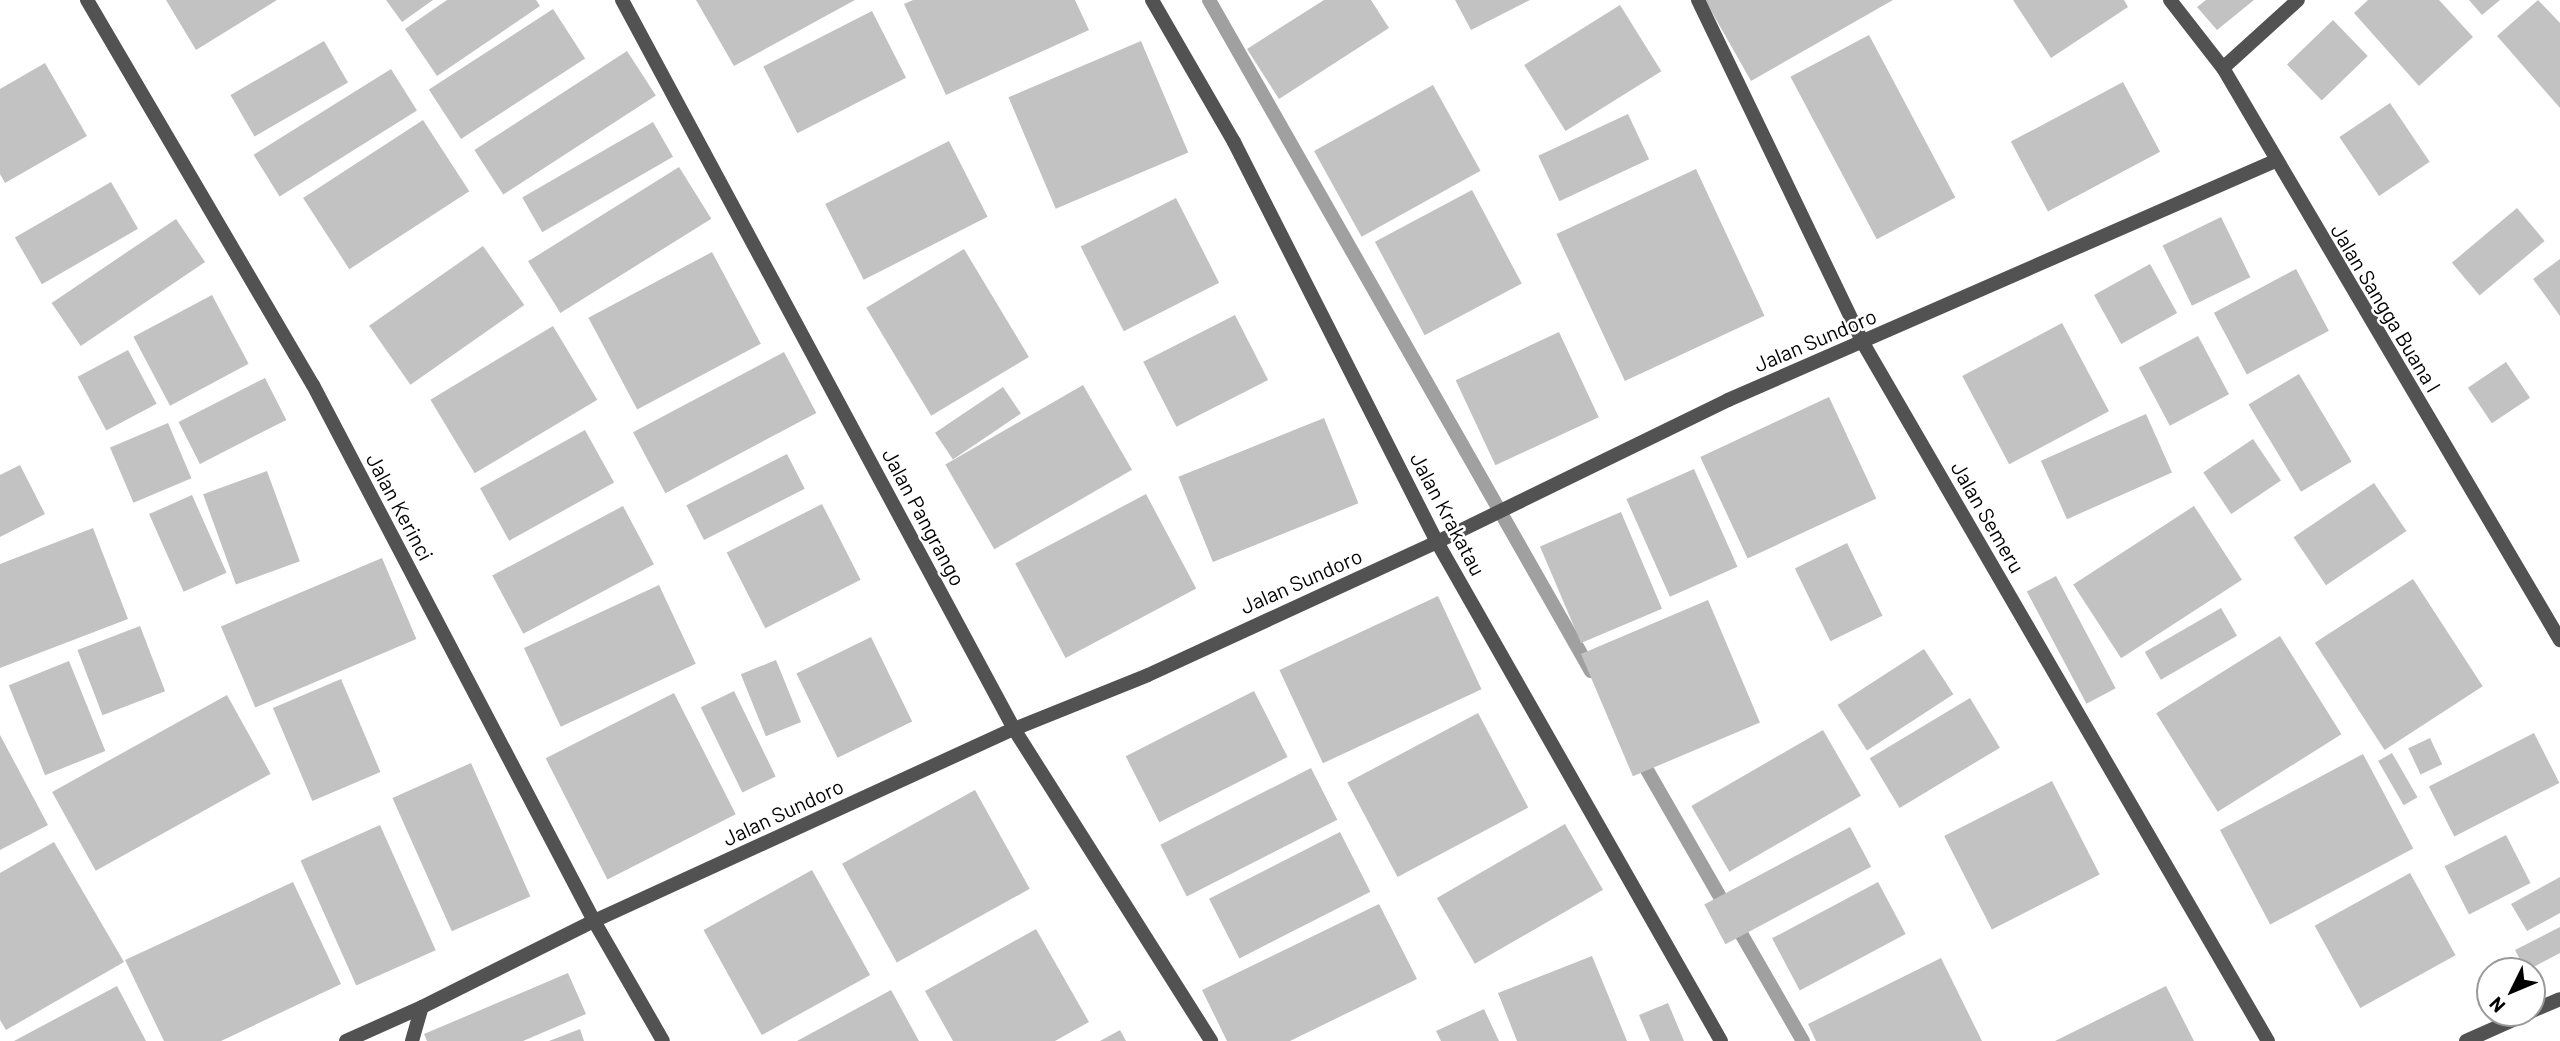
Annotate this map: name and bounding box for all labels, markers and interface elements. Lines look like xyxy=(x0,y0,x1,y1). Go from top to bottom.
street label: Jalan Sangga Buana I xyxy=(2326,219,2446,397)
street label: Jalan Sundoro xyxy=(1750,303,1880,377)
street label: Jalan Pangrango xyxy=(877,444,971,590)
street label: Jalan Krakatau xyxy=(1405,448,1491,580)
street label: Jalan Kerinci xyxy=(361,449,439,565)
street label: Jalan Semeru xyxy=(1946,457,2030,577)
street label: Jalan Sundoro xyxy=(1236,543,1366,619)
street label: Jalan Sundoro xyxy=(719,773,847,851)
north arrow xyxy=(2476,957,2546,1027)
text: N xyxy=(2484,993,2509,1018)

